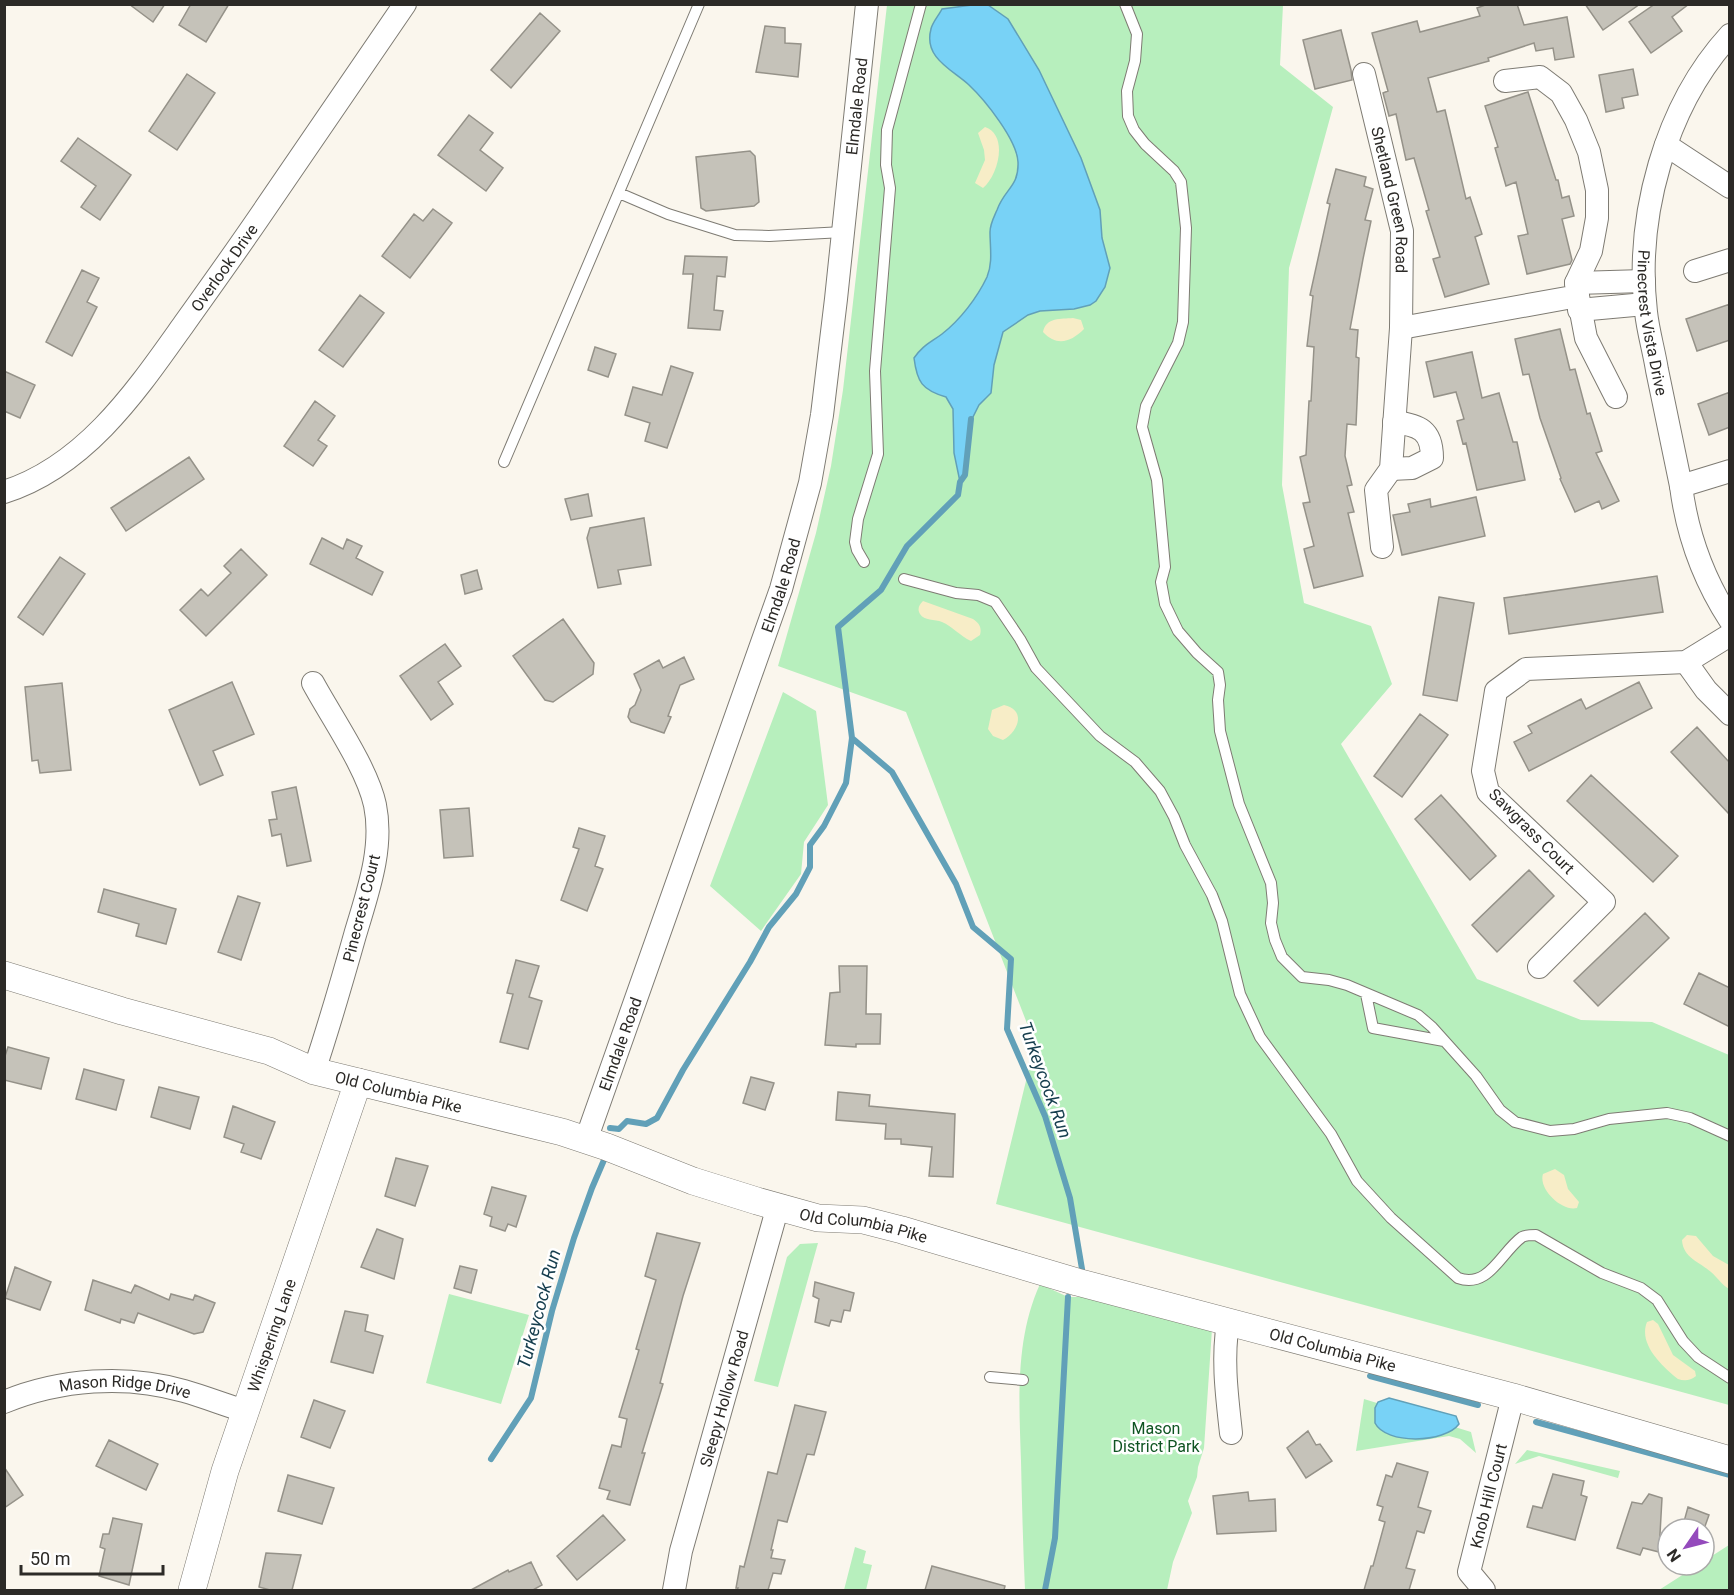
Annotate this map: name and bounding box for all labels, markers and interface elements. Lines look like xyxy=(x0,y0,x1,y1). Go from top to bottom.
street label: Elmdale Road xyxy=(842,57,871,156)
street label: Shetland Green Road xyxy=(1367,125,1411,273)
street label: Overlook Drive xyxy=(187,220,262,315)
street label: Pinecrest Vista Drive xyxy=(1634,249,1671,397)
street label: Elmdale Road xyxy=(757,536,804,635)
street label: Sawgrass Court xyxy=(1485,785,1578,878)
street label: Pinecrest Court xyxy=(339,852,384,964)
street label: Elmdale Road xyxy=(595,995,646,1093)
water label: Turkeycock Run xyxy=(1015,1019,1076,1141)
street label: Old Columbia Pike xyxy=(333,1068,464,1117)
street label: Old Columbia Pike xyxy=(797,1204,930,1247)
water label: Turkeycock Run xyxy=(513,1247,565,1371)
street label: Whispering Lane xyxy=(244,1276,300,1394)
street label: Old Columbia Pike xyxy=(1267,1324,1398,1376)
street label: Sleepy Hollow Road xyxy=(696,1328,753,1469)
street label: Mason Ridge Drive xyxy=(58,1372,193,1403)
park label: Mason District Park xyxy=(1112,1419,1200,1456)
street label: Knob Hill Court xyxy=(1466,1442,1511,1550)
north arrow xyxy=(1656,1517,1716,1577)
scale bar xyxy=(21,1538,164,1576)
text: N xyxy=(1663,1545,1685,1565)
text: 50 m xyxy=(30,1548,70,1569)

